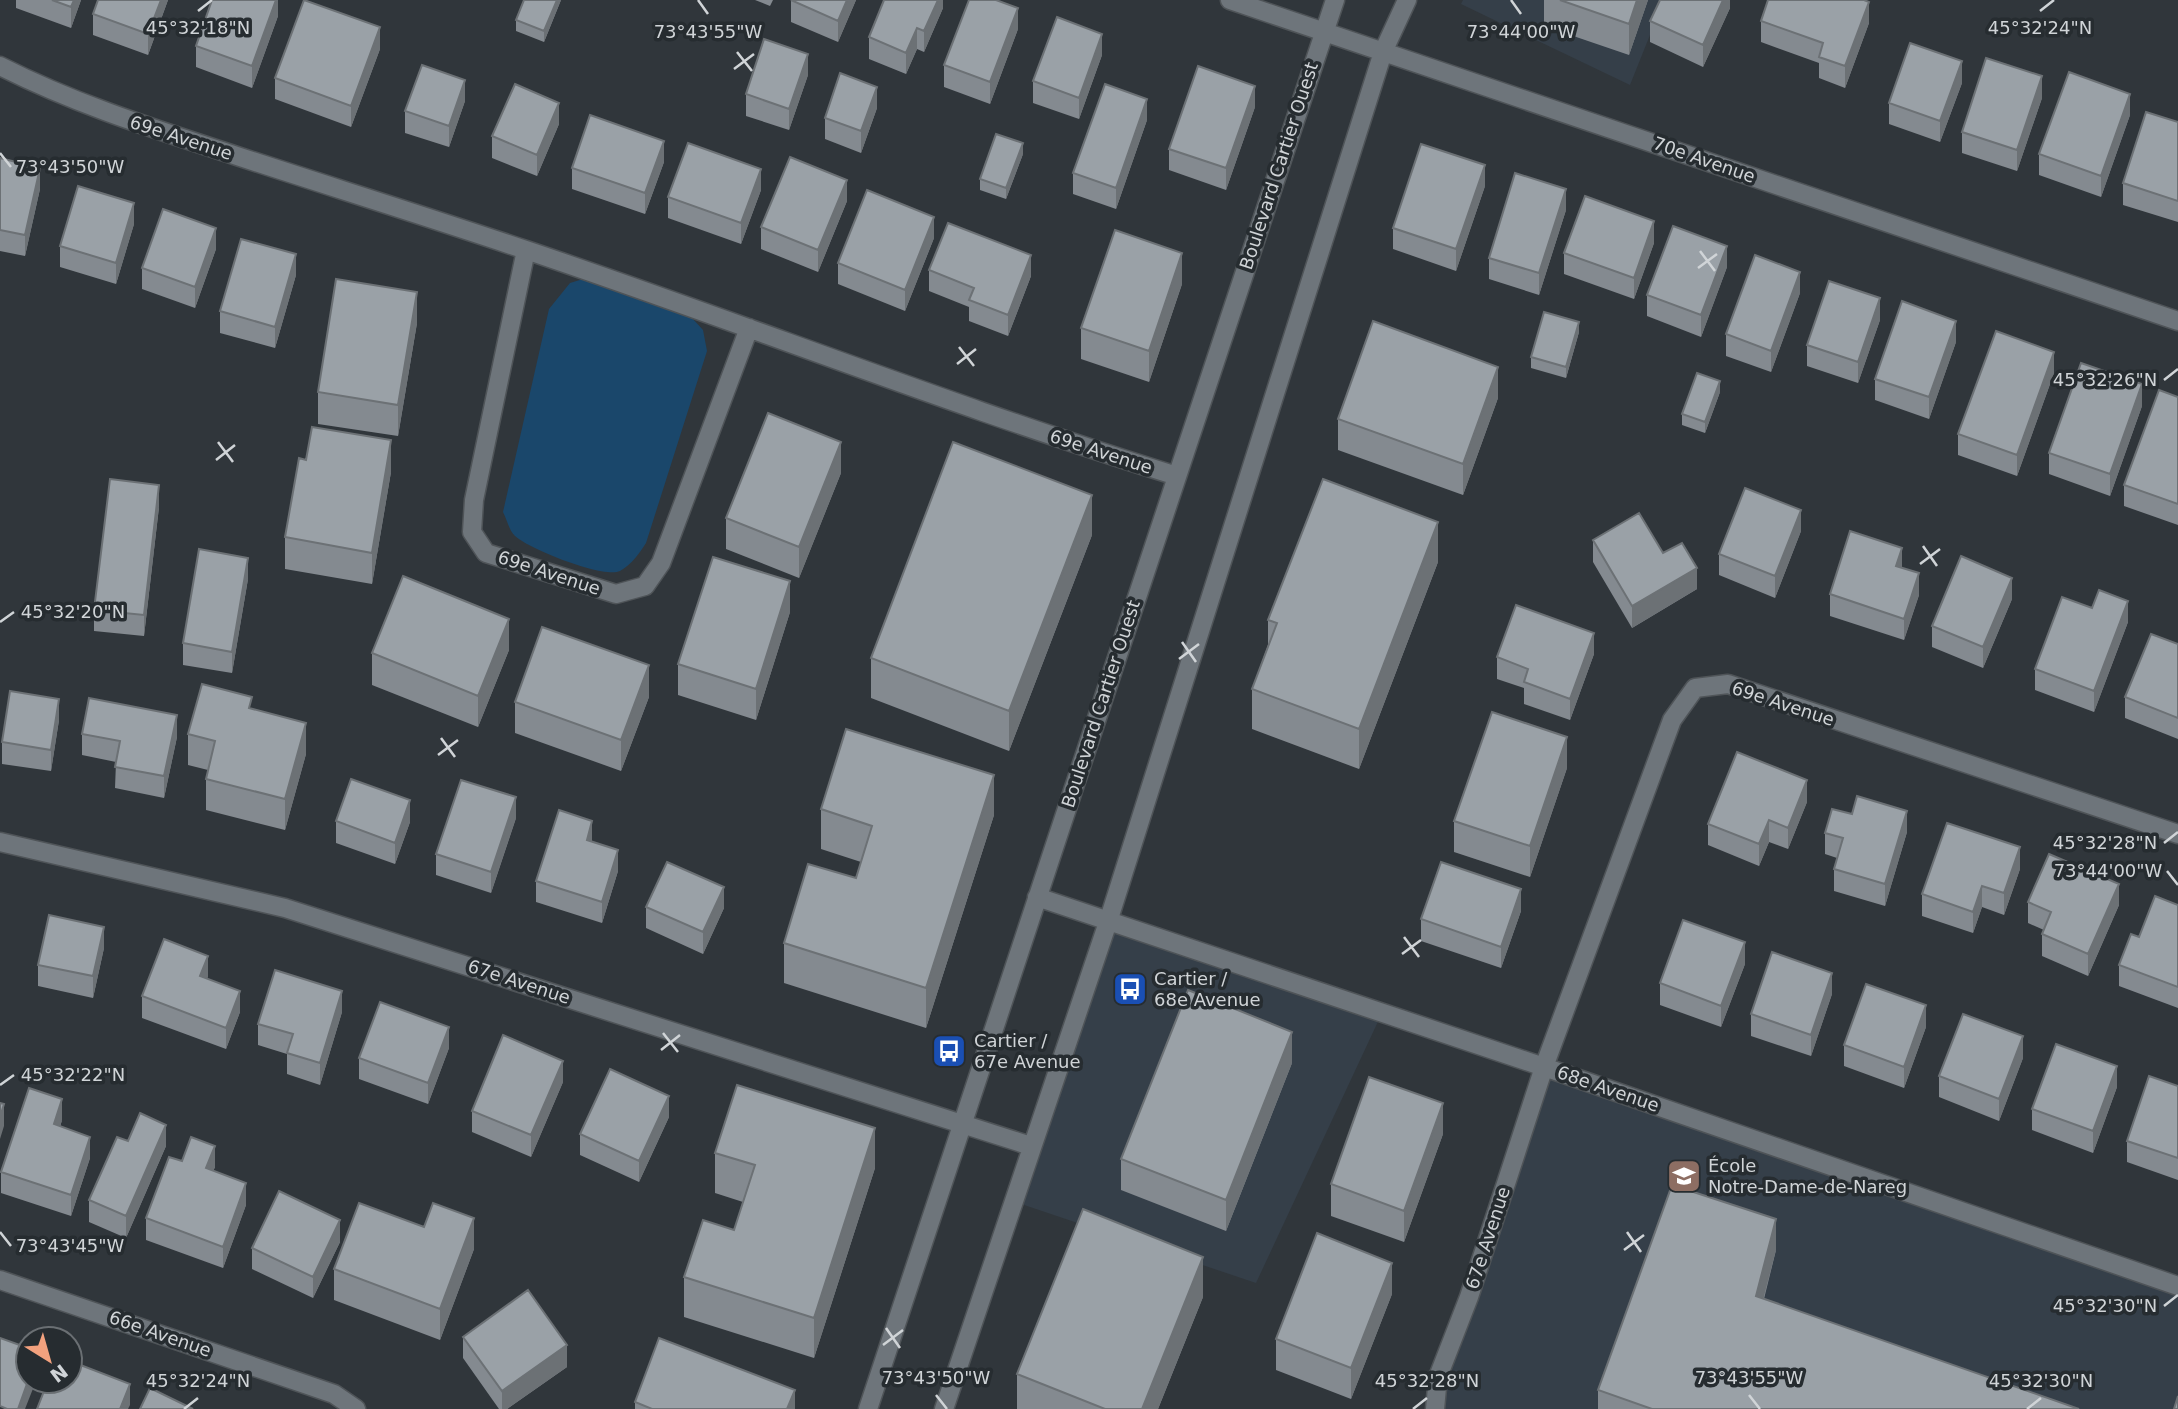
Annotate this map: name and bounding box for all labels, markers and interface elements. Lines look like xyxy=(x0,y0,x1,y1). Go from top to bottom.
text: 45°32'18"N xyxy=(146,17,250,38)
text: 45°32'24"N xyxy=(1988,17,2092,38)
text: 73°43'55"W xyxy=(654,21,763,42)
text: 73°44'00"W xyxy=(1467,21,1576,42)
street label: Boulevard Cartier Ouest xyxy=(1235,59,1322,272)
street label: 69e Avenue xyxy=(127,111,235,164)
street label: 70e Avenue xyxy=(1650,132,1758,187)
text: 73°43'50"W xyxy=(16,156,125,177)
text: 45°32'26"N xyxy=(2053,369,2157,390)
street label: 69e Avenue xyxy=(1047,425,1155,478)
street label: 69e Avenue xyxy=(495,546,603,599)
street label: Boulevard Cartier Ouest xyxy=(1057,597,1144,810)
text: 45°32'20"N xyxy=(21,601,125,622)
street label: 69e Avenue xyxy=(1729,677,1837,730)
text: 45°32'28"N xyxy=(2053,832,2157,853)
text: 73°44'00"W xyxy=(2054,860,2163,881)
street label: 67e Avenue xyxy=(465,955,573,1008)
place label: Cartier / 68e Avenue xyxy=(1154,968,1261,1010)
bus stop icon: Cartier / 68e Avenue xyxy=(1111,970,1149,1008)
place label: Cartier / 67e Avenue xyxy=(974,1030,1081,1072)
bus stop icon: Cartier / 67e Avenue xyxy=(930,1032,968,1070)
street label: 68e Avenue xyxy=(1554,1061,1662,1116)
text: 45°32'22"N xyxy=(21,1064,125,1085)
place label: École Notre-Dame-de-Nareg xyxy=(1708,1155,1907,1197)
school or university icon: École Notre-Dame-de-Nareg xyxy=(1665,1157,1703,1195)
street label: 67e Avenue xyxy=(1461,1184,1514,1292)
text: 73°43'45"W xyxy=(16,1235,125,1256)
text: 45°32'30"N xyxy=(2053,1295,2157,1316)
street label: 66e Avenue xyxy=(106,1306,214,1361)
north arrow xyxy=(14,1325,84,1395)
text: N xyxy=(46,1360,72,1387)
text: 73°43'50"W xyxy=(882,1367,991,1388)
text: 73°43'55"W xyxy=(1695,1367,1804,1388)
text: 45°32'24"N xyxy=(146,1370,250,1391)
text: 45°32'28"N xyxy=(1375,1370,1479,1391)
text: 45°32'30"N xyxy=(1989,1370,2093,1391)

